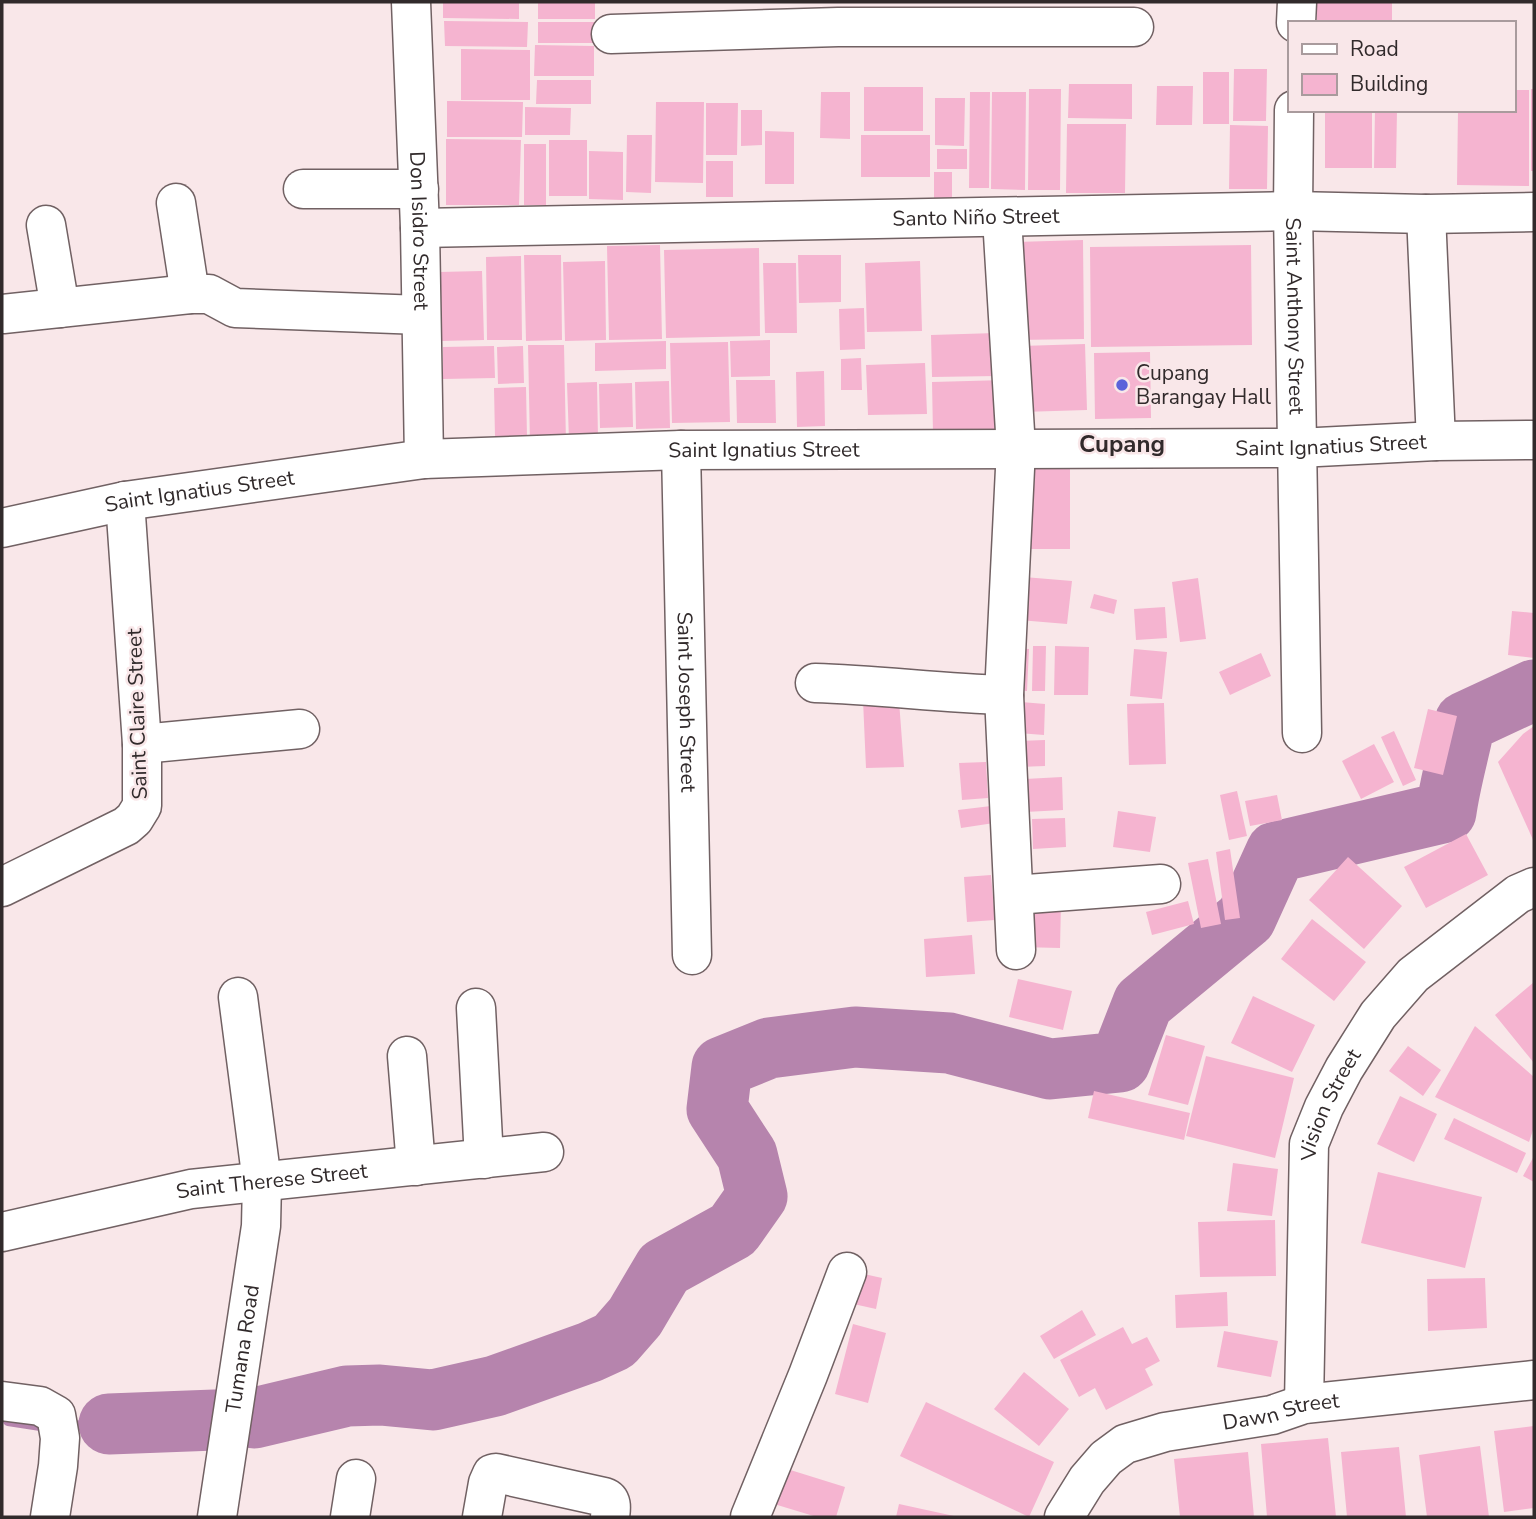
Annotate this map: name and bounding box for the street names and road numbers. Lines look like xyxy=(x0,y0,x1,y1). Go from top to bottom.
street label: Don Isidro Street xyxy=(403,151,435,311)
street label: Santo Niño Street xyxy=(892,202,1060,233)
street label: Saint Anthony Street xyxy=(1279,217,1311,415)
street label: Saint Ignatius Street xyxy=(1235,427,1428,462)
street label: Saint Ignatius Street xyxy=(668,435,860,464)
street label: Saint Ignatius Street xyxy=(102,463,297,519)
street label: Saint Joseph Street xyxy=(671,611,702,793)
street label: Saint Claire Street xyxy=(120,627,154,800)
street label: Vision Street xyxy=(1295,1043,1368,1162)
street label: Saint Therese Street xyxy=(173,1157,369,1206)
street label: Tumana Road xyxy=(219,1283,266,1415)
street label: Dawn Street xyxy=(1221,1386,1341,1437)

